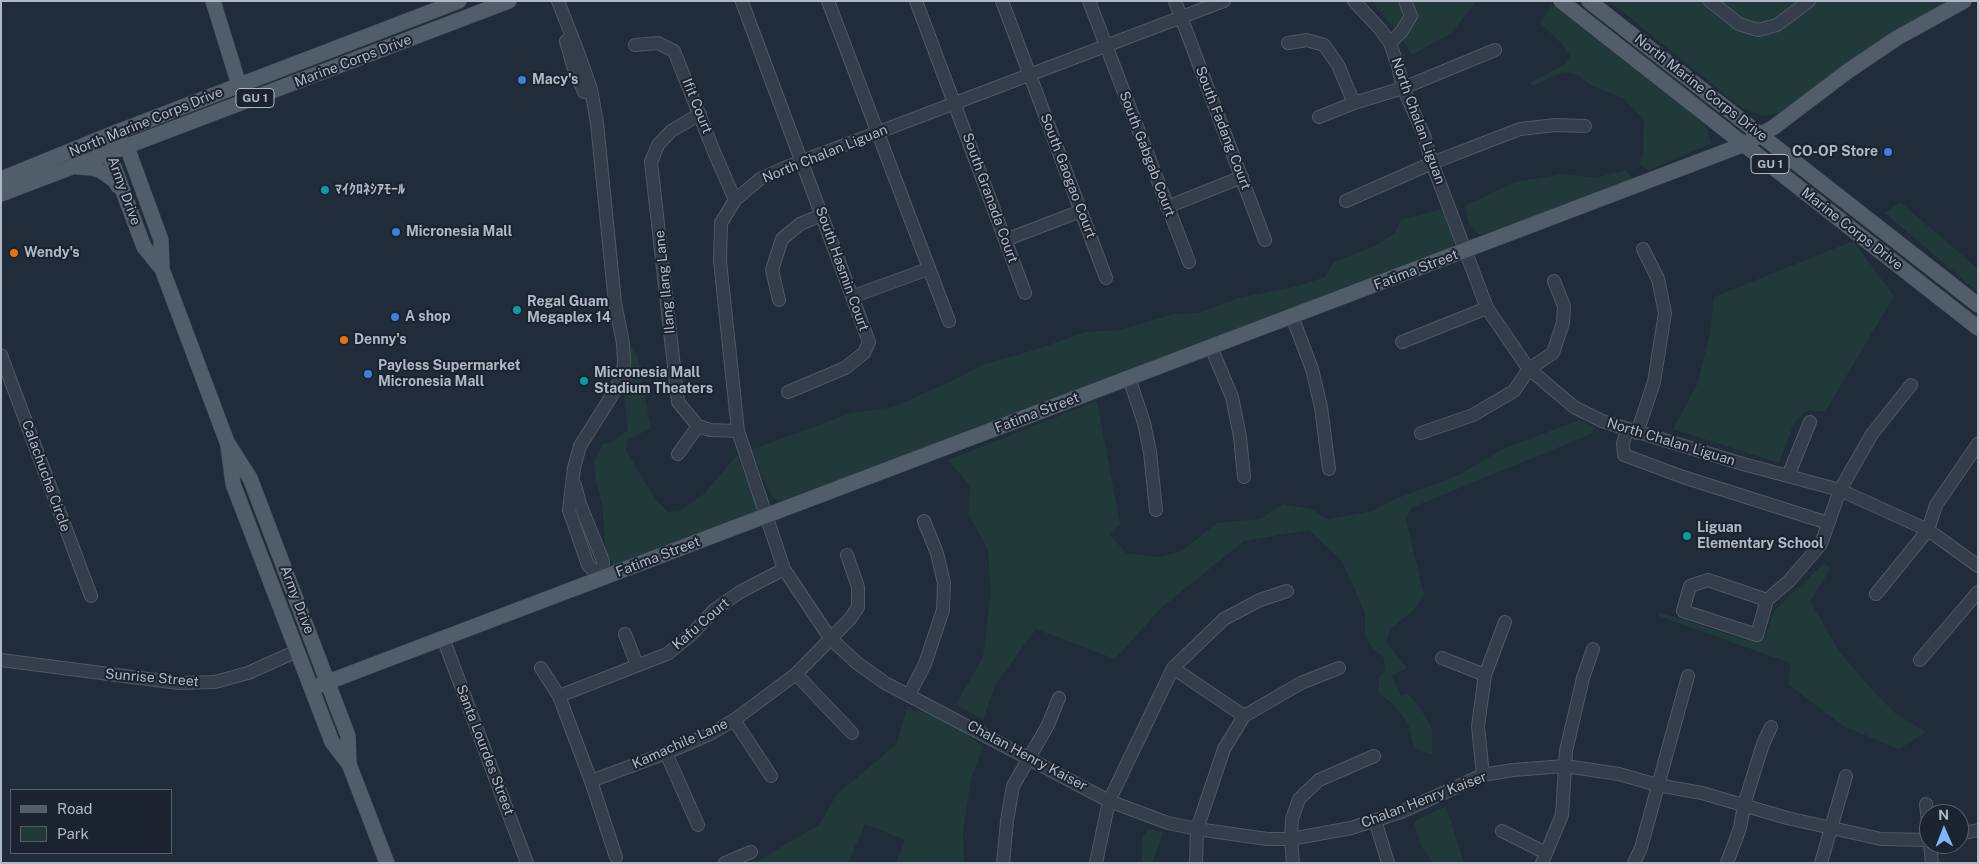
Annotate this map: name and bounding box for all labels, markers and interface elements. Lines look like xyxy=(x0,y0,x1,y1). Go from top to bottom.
street label: Marine Corps Drive xyxy=(292,31,414,91)
street label: North Marine Corps Drive xyxy=(1631,31,1771,145)
street label: North Chalan Liguan xyxy=(1387,55,1449,187)
street label: South Fadang Court xyxy=(1192,64,1254,192)
place label: Macy's xyxy=(532,72,578,88)
marker: Macy's xyxy=(516,74,528,86)
street label: Ifit Court xyxy=(678,76,716,136)
street label: North Marine Corps Drive xyxy=(67,83,225,161)
road number: GU 1 xyxy=(236,89,274,108)
street label: South Gabgab Court xyxy=(1115,89,1179,219)
street label: South Gaogao Court xyxy=(1036,111,1100,241)
street label: North Chalan Liguan xyxy=(760,121,890,187)
street label: South Granada Court xyxy=(959,131,1021,265)
place label: CO-OP Store xyxy=(1792,144,1878,160)
marker: CO-OP Store xyxy=(1882,146,1894,158)
street label: Army Drive xyxy=(104,154,144,228)
road number: GU 1 xyxy=(1751,154,1789,173)
place label: ﾏｲｸﾛﾈｼｱﾓｰﾙ xyxy=(335,182,405,198)
marker: ﾏｲｸﾛﾈｼｱﾓｰﾙ xyxy=(319,184,331,196)
street label: Marine Corps Drive xyxy=(1798,184,1906,274)
street label: South Hasmin Court xyxy=(812,204,872,334)
place label: Micronesia Mall xyxy=(406,224,512,240)
marker: Micronesia Mall xyxy=(390,226,402,238)
street label: Ilang Ilang Lane xyxy=(651,230,679,334)
place label: Wendy's xyxy=(24,245,80,261)
street label: Fatima Street xyxy=(1372,246,1460,294)
marker: Wendy's xyxy=(8,247,20,259)
place label: Regal Guam Megaplex 14 xyxy=(527,294,611,326)
marker: Regal Guam Megaplex 14 xyxy=(511,304,523,316)
place label: A shop xyxy=(405,309,451,325)
marker: A shop xyxy=(389,311,401,323)
place label: Denny's xyxy=(354,332,407,348)
marker: Denny's xyxy=(338,334,350,346)
place label: Payless Supermarket Micronesia Mall xyxy=(378,358,521,391)
place label: Micronesia Mall Stadium Theaters xyxy=(594,365,713,398)
marker: Payless Supermarket Micronesia Mall xyxy=(362,368,374,380)
marker: Micronesia Mall Stadium Theaters xyxy=(578,375,590,387)
street label: Fatima Street xyxy=(993,389,1081,437)
street label: North Chalan Liguan xyxy=(1605,414,1737,470)
street label: Calachucha Circle xyxy=(18,418,74,534)
place label: Liguan Elementary School xyxy=(1697,520,1824,552)
marker: Liguan Elementary School xyxy=(1681,530,1693,542)
street label: Fatima Street xyxy=(614,533,702,581)
street label: Army Drive xyxy=(276,564,318,636)
street label: Kafu Court xyxy=(669,595,733,653)
street label: Sunrise Street xyxy=(104,666,200,690)
street label: Santa Lourdes Street xyxy=(452,682,518,818)
street label: Kamachile Lane xyxy=(630,715,730,773)
street label: Chalan Henry Kaiser xyxy=(964,717,1090,795)
street label: Chalan Henry Kaiser xyxy=(1359,768,1489,832)
legend xyxy=(10,789,172,854)
text: Road xyxy=(57,800,93,817)
north arrow xyxy=(1919,804,1969,854)
text: N xyxy=(1938,807,1949,823)
text: Park xyxy=(57,825,89,842)

